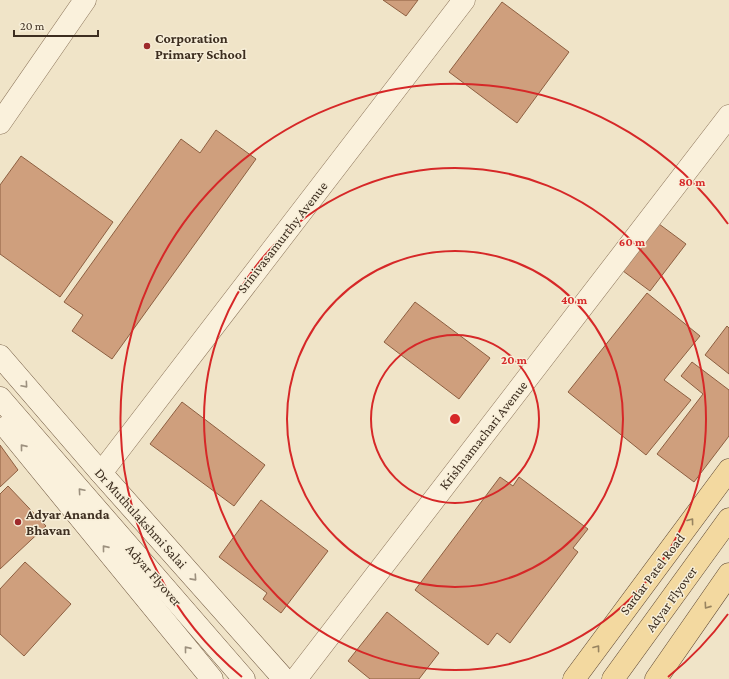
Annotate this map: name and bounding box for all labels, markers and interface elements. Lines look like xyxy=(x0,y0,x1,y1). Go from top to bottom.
scale bar xyxy=(14,12,98,38)
text: 20 m xyxy=(20,19,45,33)
place label: Corporation Primary School xyxy=(155,30,246,62)
marker: Corporation Primary School xyxy=(142,41,152,51)
text: 80 m xyxy=(679,175,706,189)
street label: Srinivasamurthy Avenue xyxy=(233,178,331,296)
text: 60 m xyxy=(619,235,646,249)
text: 40 m xyxy=(561,293,588,307)
text: 20 m xyxy=(501,353,528,367)
street label: Krishnamachari Avenue xyxy=(436,377,530,493)
one-way arrow xyxy=(21,381,28,388)
centre of rings xyxy=(448,412,462,426)
one-way arrow xyxy=(20,445,27,452)
street label: Dr Muthulakshmi Salai xyxy=(92,464,191,572)
one-way arrow xyxy=(78,488,85,496)
place label: Adyar Ananda Bhavan xyxy=(25,506,110,538)
marker: Adyar Ananda Bhavan xyxy=(13,517,23,527)
one-way arrow xyxy=(686,518,693,525)
street label: Sardar Patel Road xyxy=(616,530,688,618)
street label: Adyar Flyover xyxy=(123,541,185,609)
one-way arrow xyxy=(102,545,109,553)
street label: Adyar Flyover xyxy=(642,563,700,635)
one-way arrow xyxy=(189,573,197,581)
one-way arrow xyxy=(704,602,712,609)
one-way arrow xyxy=(592,645,599,652)
one-way arrow xyxy=(185,646,192,653)

